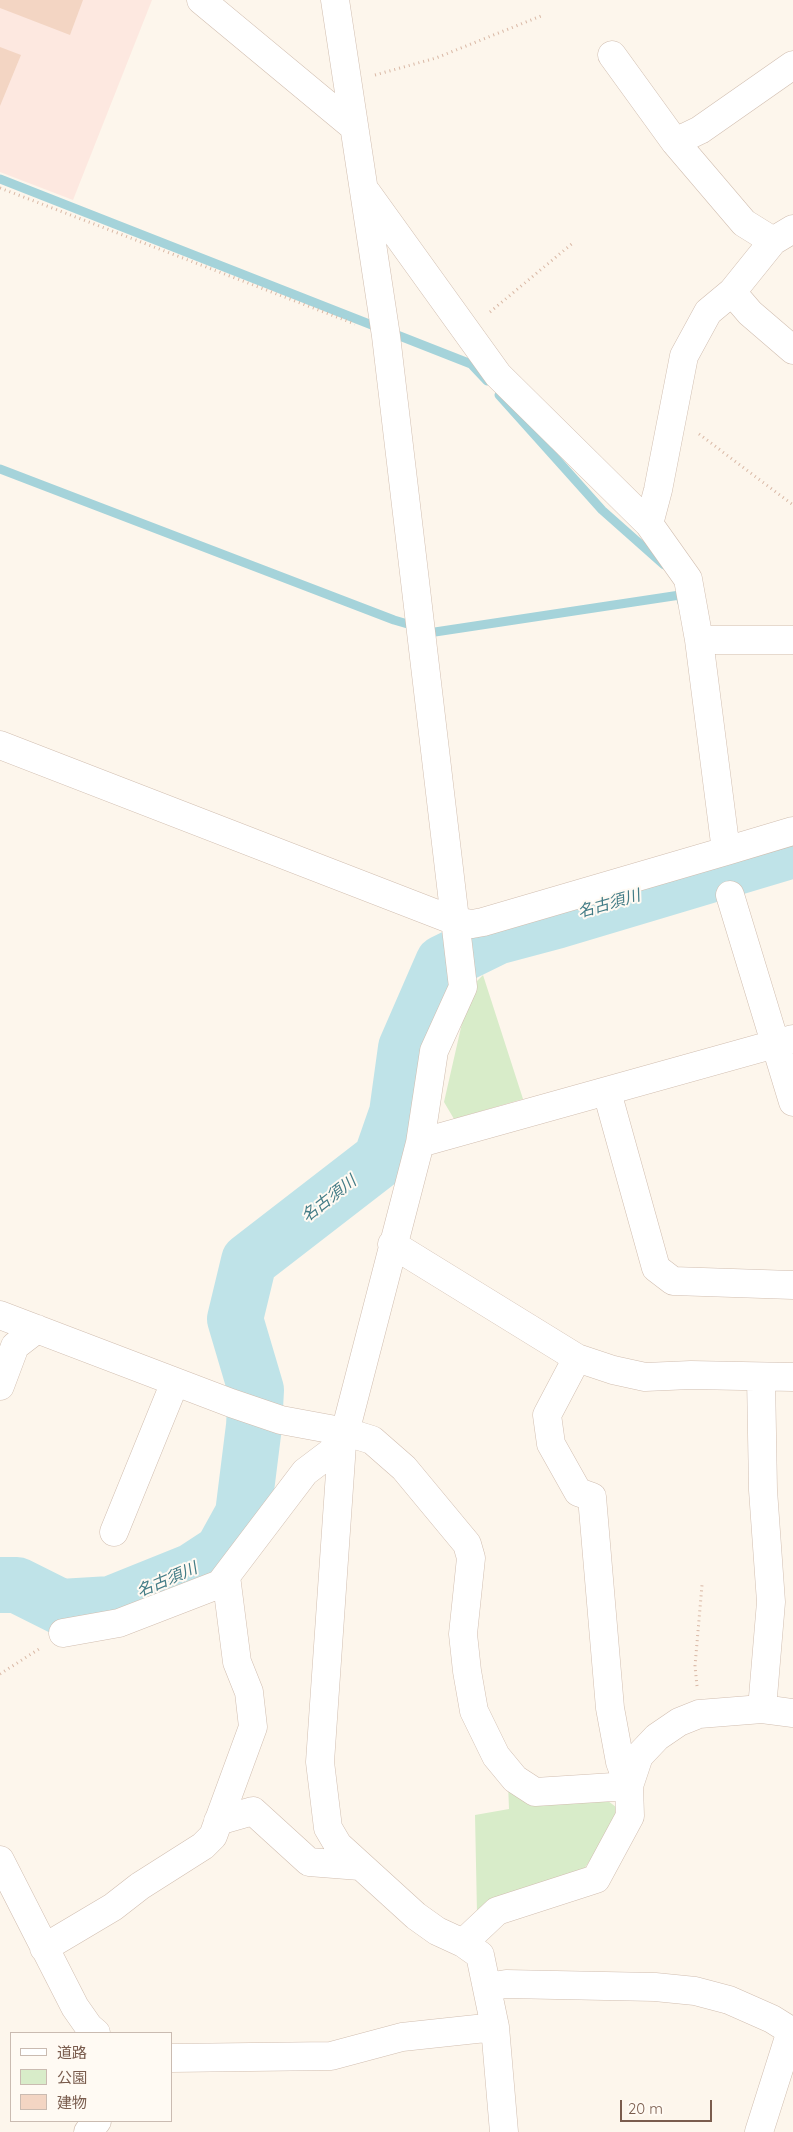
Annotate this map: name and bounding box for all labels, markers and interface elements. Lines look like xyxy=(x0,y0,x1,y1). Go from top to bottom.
water label: 名古須川 xyxy=(576,886,642,922)
water label: 名古須川 xyxy=(298,1172,360,1226)
water label: 名古須川 xyxy=(134,1559,200,1601)
legend xyxy=(10,2032,172,2122)
text: 道路 xyxy=(57,2043,87,2062)
text: 公園 xyxy=(57,2068,87,2087)
scale bar xyxy=(623,2090,716,2122)
text: 建物 xyxy=(57,2093,87,2112)
text: 20 m xyxy=(628,2099,663,2118)

